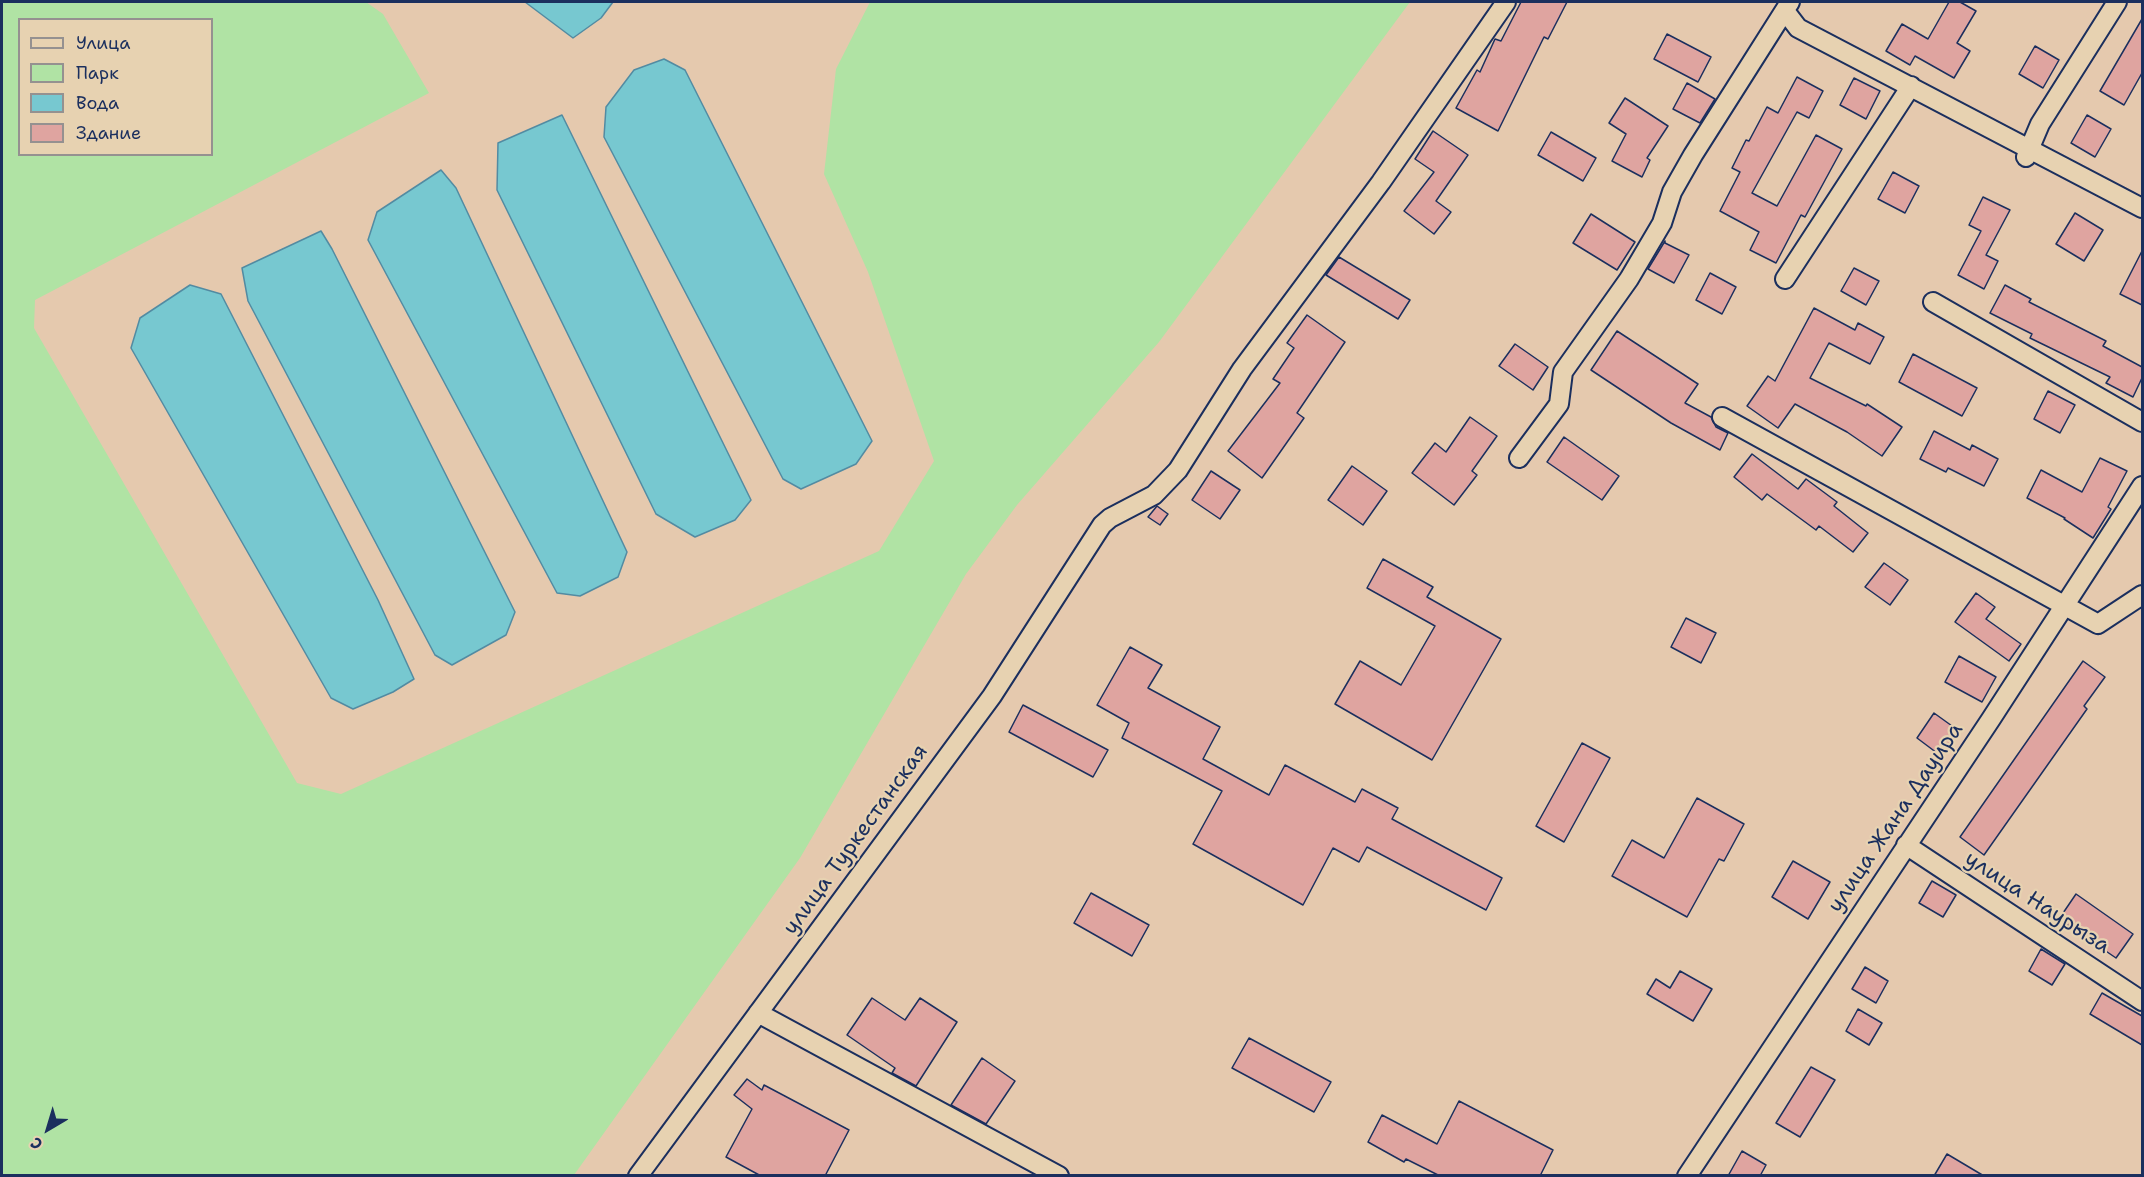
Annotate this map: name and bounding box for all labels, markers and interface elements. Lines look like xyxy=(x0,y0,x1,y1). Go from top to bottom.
legend xyxy=(18,18,213,156)
text: Улица xyxy=(76,31,130,55)
text: Парк xyxy=(76,61,119,85)
text: Вода xyxy=(76,91,119,115)
text: Здание xyxy=(76,121,141,145)
street label: улица Жана Дауира xyxy=(1823,718,1969,918)
street label: улица Туркестанская xyxy=(778,740,934,940)
street label: улица Наурыза xyxy=(1959,846,2115,960)
north arrow xyxy=(18,1099,78,1159)
text: С xyxy=(26,1132,47,1155)

